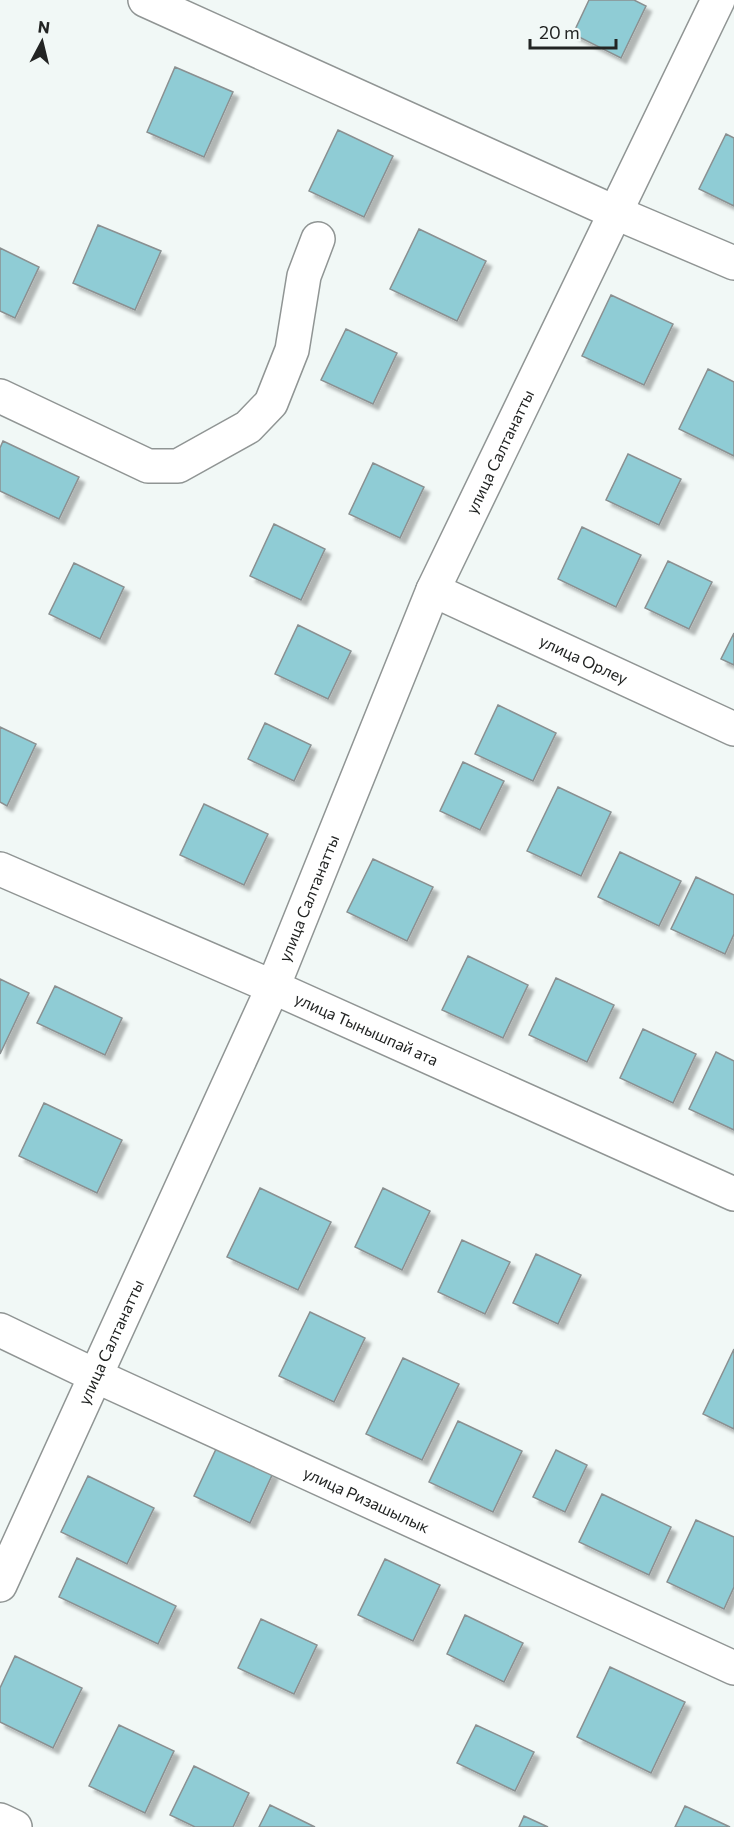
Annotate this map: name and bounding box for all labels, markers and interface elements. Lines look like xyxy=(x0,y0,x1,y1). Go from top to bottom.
north arrow xyxy=(12,12,72,72)
scale bar xyxy=(530,12,616,50)
text: N xyxy=(37,16,51,37)
text: 20 m xyxy=(539,21,580,43)
street label: улица Салтанатты xyxy=(461,386,537,517)
street label: улица Орлеу xyxy=(537,631,631,688)
street label: улица Салтанатты xyxy=(274,832,342,964)
street label: улица Тынышпай ата xyxy=(292,988,441,1069)
street label: улица Салтанатты xyxy=(74,1276,147,1407)
street label: улица Ризашылык xyxy=(301,1462,433,1537)

